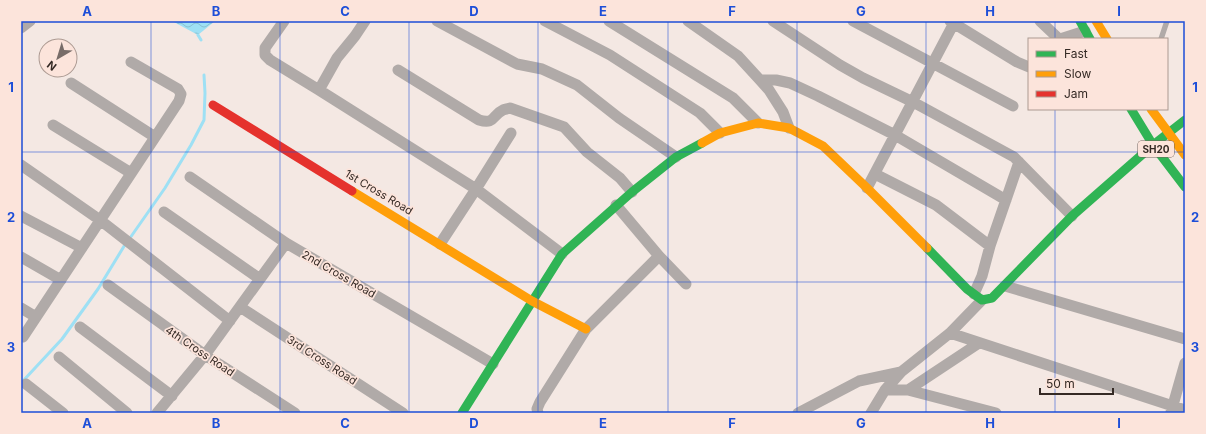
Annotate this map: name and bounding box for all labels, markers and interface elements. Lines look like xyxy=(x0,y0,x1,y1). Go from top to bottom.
text: A xyxy=(82,3,92,19)
text: B xyxy=(212,3,221,19)
text: C xyxy=(340,3,350,19)
text: D xyxy=(469,3,479,19)
text: E xyxy=(599,3,607,19)
text: F xyxy=(728,3,736,19)
text: G xyxy=(856,3,866,19)
text: H xyxy=(985,3,995,19)
text: I xyxy=(1117,3,1121,19)
north arrow xyxy=(38,38,78,78)
legend xyxy=(1028,38,1168,110)
text: Fast xyxy=(1064,46,1088,61)
text: N xyxy=(44,58,59,74)
text: Slow xyxy=(1064,66,1092,81)
text: 1 xyxy=(8,79,14,95)
text: 1 xyxy=(1192,79,1198,95)
text: Jam xyxy=(1064,86,1088,101)
road number: SH20 xyxy=(1138,141,1174,157)
street label: 1st Cross Road xyxy=(342,166,416,218)
text: 2 xyxy=(7,209,15,225)
text: 2 xyxy=(1191,209,1199,225)
street label: 2nd Cross Road xyxy=(300,247,378,301)
street label: 4th Cross Road xyxy=(163,323,237,379)
street label: 3rd Cross Road xyxy=(284,332,360,388)
text: 3 xyxy=(7,339,15,355)
text: 3 xyxy=(1191,339,1199,355)
scale bar xyxy=(1040,370,1113,396)
text: 50 m xyxy=(1046,376,1075,391)
text: A xyxy=(82,415,92,431)
text: B xyxy=(212,415,221,431)
text: C xyxy=(340,415,350,431)
text: D xyxy=(469,415,479,431)
text: E xyxy=(599,415,607,431)
text: F xyxy=(728,415,736,431)
text: G xyxy=(856,415,866,431)
text: H xyxy=(985,415,995,431)
text: I xyxy=(1117,415,1121,431)

